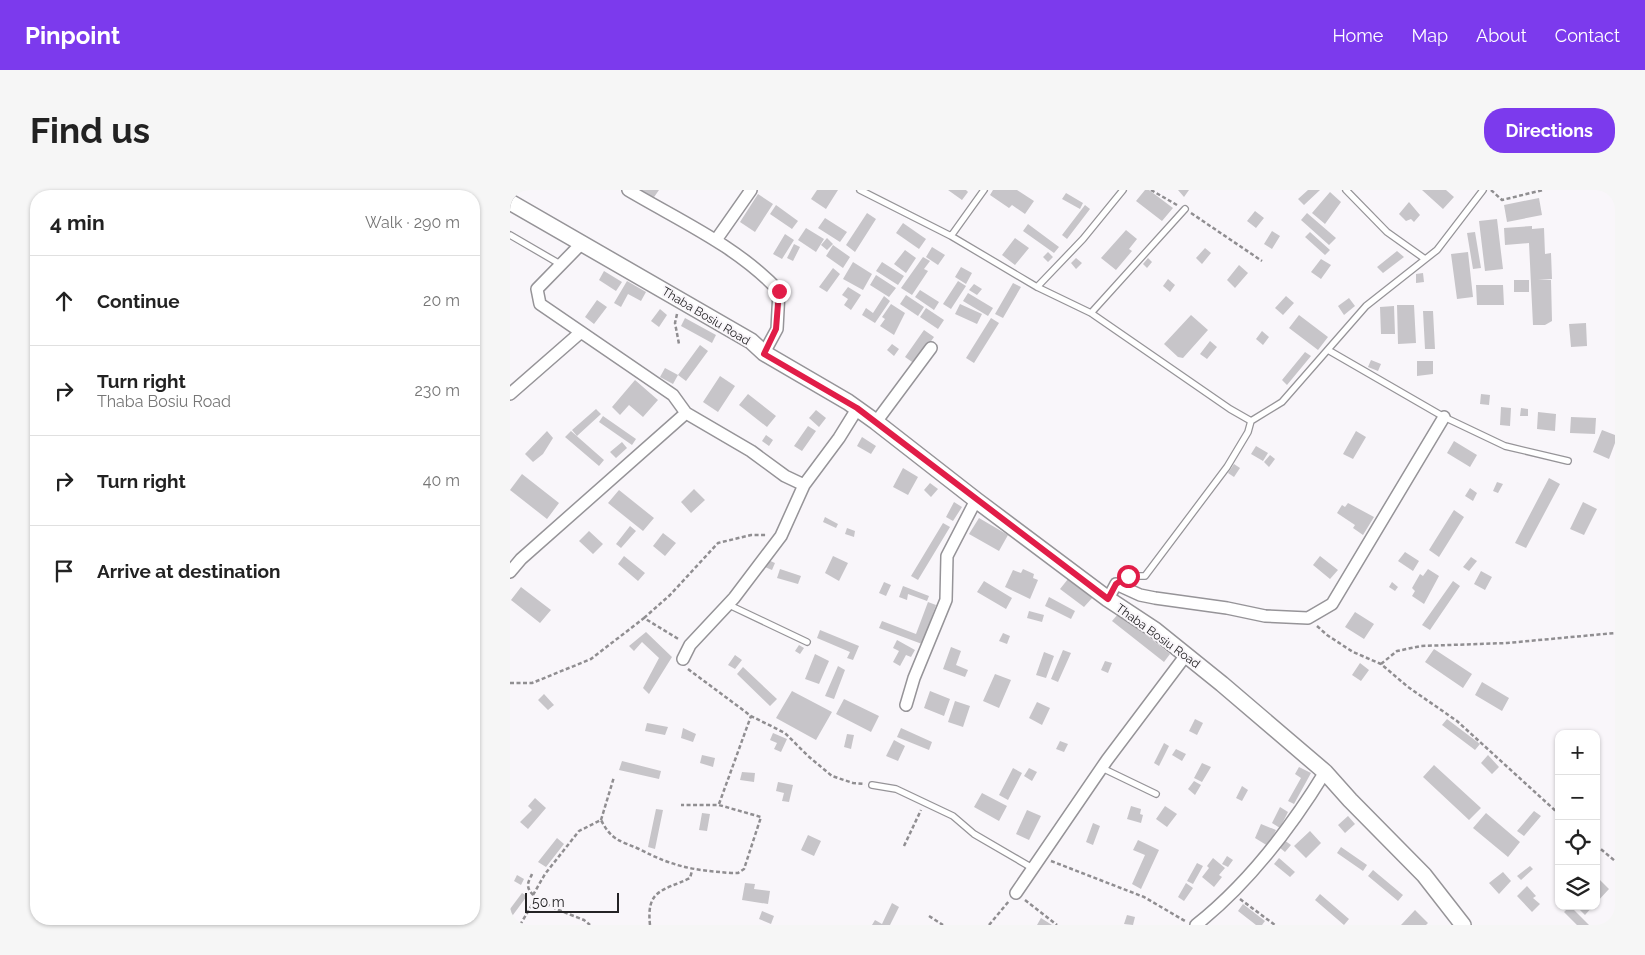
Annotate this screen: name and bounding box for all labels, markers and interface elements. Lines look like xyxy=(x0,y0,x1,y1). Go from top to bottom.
text: Pinpoint xyxy=(25,21,120,50)
text: Home xyxy=(1332,25,1383,46)
text: Map xyxy=(1411,25,1448,46)
text: About xyxy=(1476,25,1527,46)
text: Contact xyxy=(1555,25,1620,46)
button: Directions xyxy=(1484,108,1615,153)
text: Find us xyxy=(30,110,150,151)
text: 4 min xyxy=(50,210,105,235)
text: Walk · 290 m xyxy=(365,213,460,232)
route end xyxy=(768,280,791,303)
street label: Thaba Bosiu Road xyxy=(659,284,753,348)
icon: ahead xyxy=(50,287,78,315)
text: Continue xyxy=(97,290,180,312)
text: 20 m xyxy=(423,291,460,310)
text: Turn right xyxy=(97,370,186,392)
icon: right xyxy=(50,377,78,405)
text: 230 m xyxy=(415,381,460,400)
text: Thaba Bosiu Road xyxy=(97,392,231,411)
icon: right xyxy=(50,467,78,495)
text: Turn right xyxy=(97,470,186,492)
text: 40 m xyxy=(423,471,460,490)
icon: arrive xyxy=(50,557,78,585)
text: Arrive at destination xyxy=(97,560,281,582)
route start xyxy=(1117,565,1140,588)
street label: Thaba Bosiu Road xyxy=(1113,601,1203,671)
map controls xyxy=(1555,730,1600,910)
button: + xyxy=(1555,730,1600,775)
button: − xyxy=(1555,775,1600,820)
button: locate xyxy=(1555,820,1600,865)
button: layers xyxy=(1555,865,1600,910)
scale bar xyxy=(525,890,619,913)
text: 50 m xyxy=(532,894,565,910)

